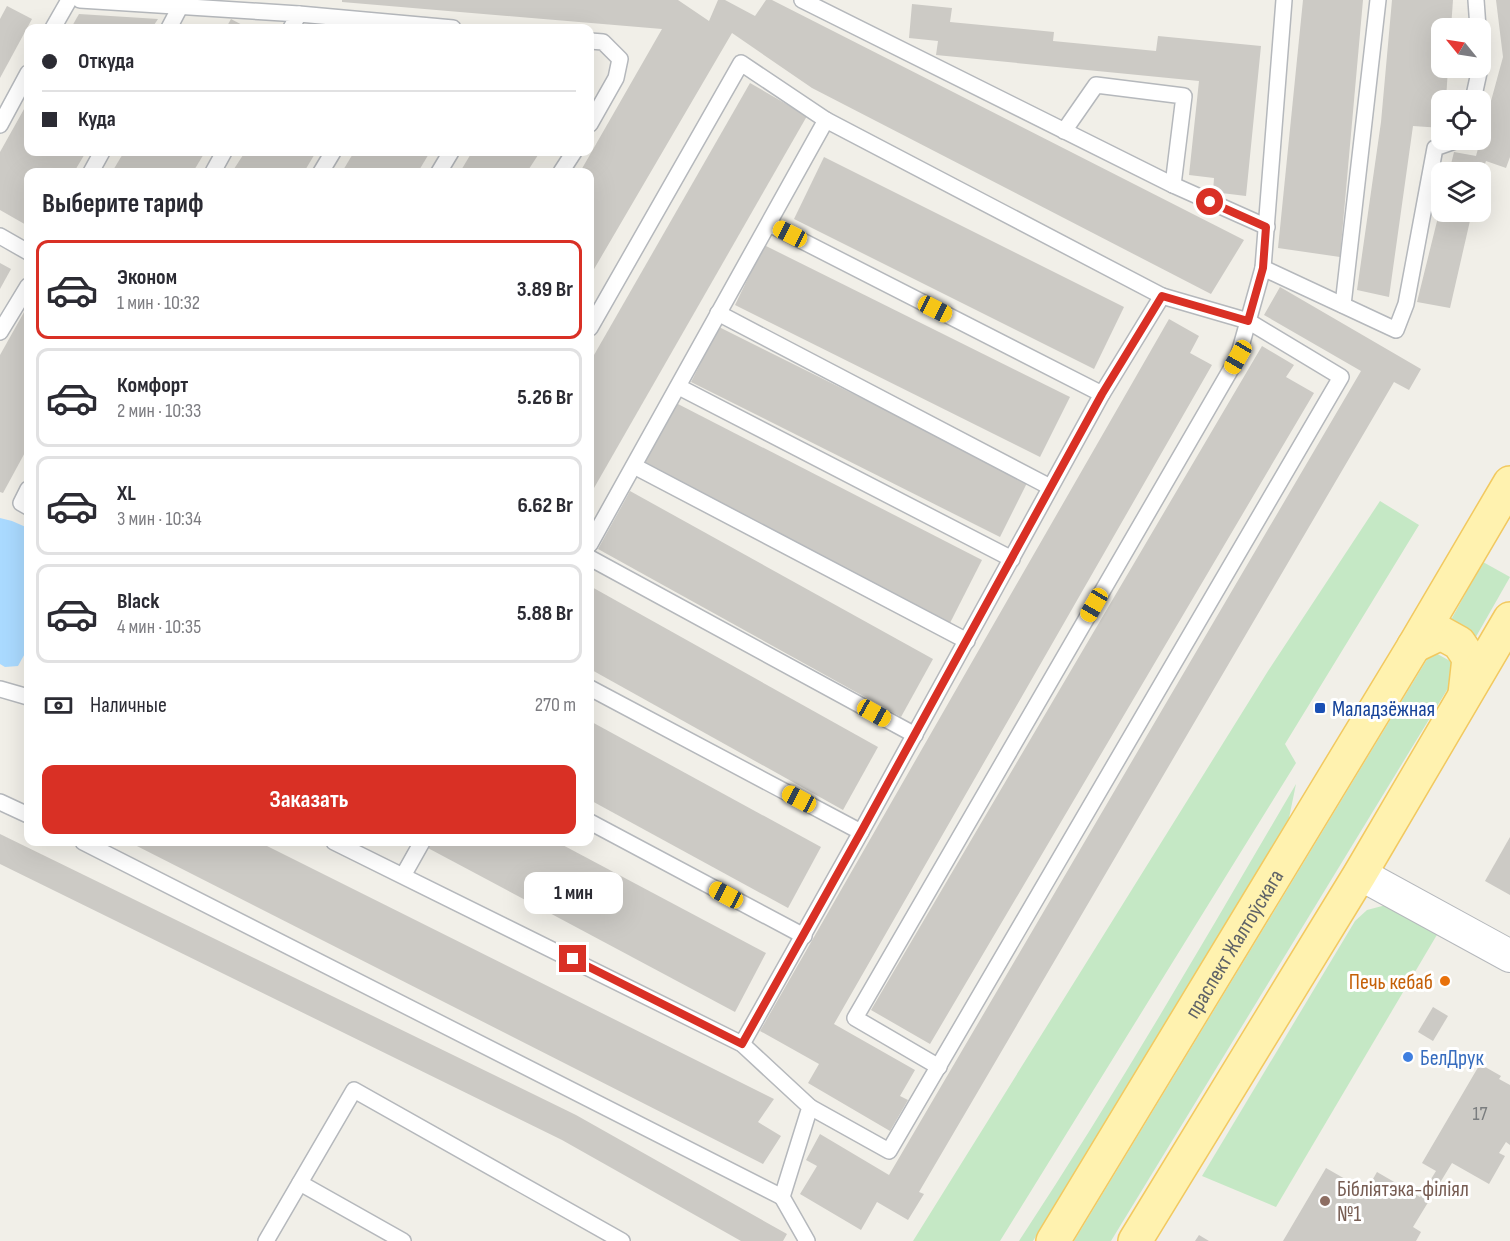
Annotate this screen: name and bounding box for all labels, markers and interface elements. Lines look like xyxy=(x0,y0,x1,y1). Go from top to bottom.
north arrow xyxy=(1431,18,1491,78)
map controls xyxy=(1431,18,1491,222)
text: Откуда xyxy=(78,48,134,75)
button: locate xyxy=(1431,90,1491,150)
text: Куда xyxy=(78,106,116,133)
button: layers xyxy=(1431,162,1491,222)
text: Выберите тариф xyxy=(42,188,204,220)
route start xyxy=(1196,188,1223,215)
car xyxy=(770,218,810,250)
icon: car xyxy=(45,263,99,317)
text: Эконом xyxy=(117,264,177,291)
text: 3.89 Br xyxy=(517,276,573,303)
text: 1 мин · 10:32 xyxy=(117,291,200,315)
car xyxy=(915,293,955,325)
car xyxy=(1221,337,1255,377)
icon: car xyxy=(45,371,99,425)
text: Комфорт xyxy=(117,372,188,399)
text: 5.26 Br xyxy=(517,384,573,411)
text: 2 мин · 10:33 xyxy=(117,399,201,423)
icon: car xyxy=(45,479,99,533)
text: XL xyxy=(117,480,136,507)
text: 6.62 Br xyxy=(518,492,573,519)
text: 3 мин · 10:34 xyxy=(117,507,202,531)
car xyxy=(1077,585,1111,625)
icon: car xyxy=(45,587,99,641)
text: Black xyxy=(117,588,159,615)
text: 5.88 Br xyxy=(517,600,573,627)
text: 4 мин · 10:35 xyxy=(117,615,201,639)
icon: cash xyxy=(42,689,75,722)
text: Наличные xyxy=(90,692,167,719)
text: 270 m xyxy=(535,693,576,717)
car xyxy=(854,696,894,730)
place label: Маладзёжная xyxy=(1332,696,1435,723)
marker: Маладзёжная xyxy=(1313,701,1327,715)
button: Заказать xyxy=(42,765,576,834)
car xyxy=(779,783,819,815)
street label: праспект Жалтоўскага xyxy=(1179,865,1290,1024)
callout: 1 мин xyxy=(524,872,622,914)
car xyxy=(706,879,746,911)
text: 1 мин xyxy=(554,881,593,905)
route end xyxy=(559,945,586,972)
place label: Печь кебаб xyxy=(1349,969,1433,996)
marker: Печь кебаб xyxy=(1438,974,1452,988)
place label: БелДрук xyxy=(1420,1045,1484,1072)
marker: БелДрук xyxy=(1401,1050,1415,1064)
house number: 17 xyxy=(1473,1102,1487,1126)
place label: Бібліятэка-філіял №1 xyxy=(1337,1176,1469,1228)
marker: Бібліятэка-філіял №1 xyxy=(1318,1194,1332,1208)

